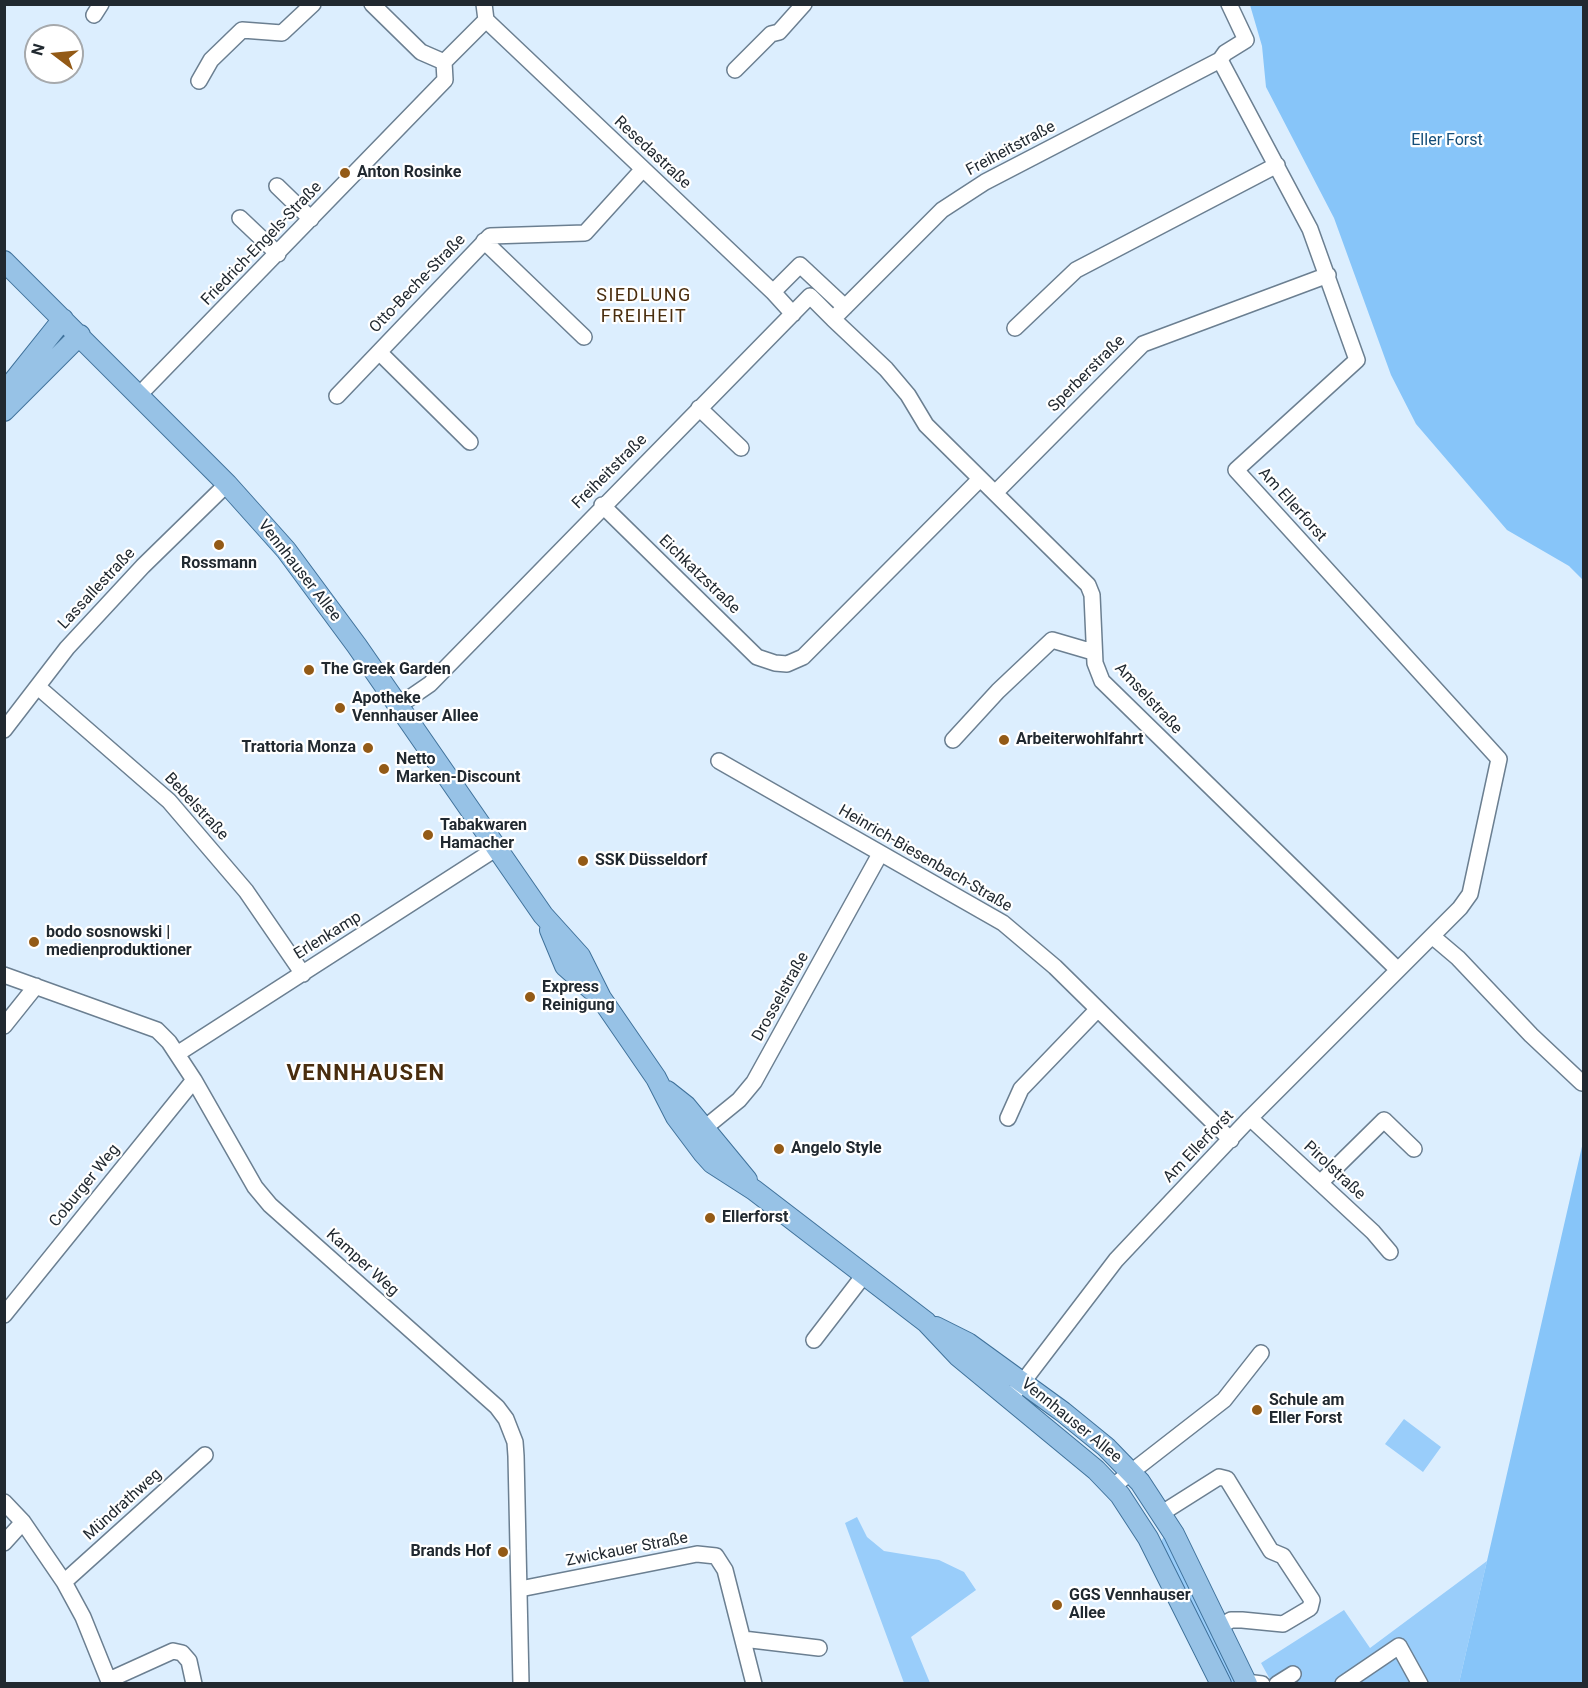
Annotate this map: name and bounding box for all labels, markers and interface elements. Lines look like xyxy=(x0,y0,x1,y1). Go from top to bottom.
north arrow xyxy=(24,24,84,84)
text: N xyxy=(27,41,49,58)
street label: Resedastraße xyxy=(610,113,694,193)
street label: Freiheitstraße xyxy=(963,118,1059,180)
park label: Eller Forst xyxy=(1411,131,1483,151)
place label: Anton Rosinke xyxy=(357,163,461,183)
marker: Anton Rosinke xyxy=(338,166,352,180)
street label: Friedrich-Engels-Straße xyxy=(198,178,326,310)
street label: Otto-Beche-Straße xyxy=(366,231,470,337)
district label: SIEDLUNG FREIHEIT xyxy=(596,285,692,328)
street label: Sperberstraße xyxy=(1045,332,1129,416)
street label: Freiheitstraße xyxy=(569,431,651,513)
street label: Am Ellerforst xyxy=(1254,464,1330,546)
street label: Vennhauser Allee xyxy=(253,516,345,626)
street label: Eichkatzstraße xyxy=(654,531,744,619)
marker: Rossmann xyxy=(212,538,226,552)
street label: Lassallestraße xyxy=(54,544,140,634)
place label: Rossmann xyxy=(181,554,257,574)
street label: Amselstraße xyxy=(1110,659,1186,739)
place label: The Greek Garden xyxy=(321,660,451,680)
marker: The Greek Garden xyxy=(302,663,316,677)
place label: Apotheke Vennhauser Allee xyxy=(352,689,478,727)
marker: Apotheke Vennhauser Allee xyxy=(333,701,347,715)
place label: Arbeiterwohlfahrt xyxy=(1016,730,1143,750)
marker: Arbeiterwohlfahrt xyxy=(997,733,1011,747)
place label: Trattoria Monza xyxy=(241,738,356,758)
marker: Trattoria Monza xyxy=(361,741,375,755)
place label: Netto Marken-Discount xyxy=(396,750,520,788)
marker: Netto Marken-Discount xyxy=(377,762,391,776)
street label: Bebelstraße xyxy=(160,769,232,845)
street label: Heinrich-Biesenbach-Straße xyxy=(835,801,1015,917)
place label: Tabakwaren Hamacher xyxy=(440,816,527,854)
marker: Tabakwaren Hamacher xyxy=(421,828,435,842)
place label: SSK Düsseldorf xyxy=(595,851,707,871)
marker: SSK Düsseldorf xyxy=(576,854,590,868)
street label: Erlenkamp xyxy=(291,908,365,964)
place label: bodo sosnowski | medienproduktioner xyxy=(46,923,192,961)
marker: bodo sosnowski | medienproduktioner xyxy=(27,935,41,949)
street label: Drosselstraße xyxy=(749,949,813,1045)
place label: Express Reinigung xyxy=(542,978,615,1016)
marker: Express Reinigung xyxy=(523,990,537,1004)
district label: VENNHAUSEN xyxy=(286,1061,446,1087)
street label: Am Ellerforst xyxy=(1160,1107,1238,1187)
street label: Pirolstraße xyxy=(1299,1138,1369,1204)
place label: Angelo Style xyxy=(791,1139,882,1159)
street label: Coburger Weg xyxy=(46,1141,124,1231)
marker: Angelo Style xyxy=(772,1142,786,1156)
place label: Ellerforst xyxy=(722,1208,788,1228)
marker: Ellerforst xyxy=(703,1211,717,1225)
street label: Kamper Weg xyxy=(322,1225,402,1301)
street label: Vennhauser Allee xyxy=(1017,1375,1125,1467)
place label: Schule am Eller Forst xyxy=(1269,1391,1344,1429)
marker: Schule am Eller Forst xyxy=(1250,1403,1264,1417)
street label: Mündrathweg xyxy=(80,1465,166,1545)
street label: Zwickauer Straße xyxy=(564,1529,690,1571)
place label: Brands Hof xyxy=(410,1542,491,1562)
marker: Brands Hof xyxy=(496,1545,510,1559)
place label: GGS Vennhauser Allee xyxy=(1069,1586,1191,1624)
marker: GGS Vennhauser Allee xyxy=(1050,1598,1064,1612)

